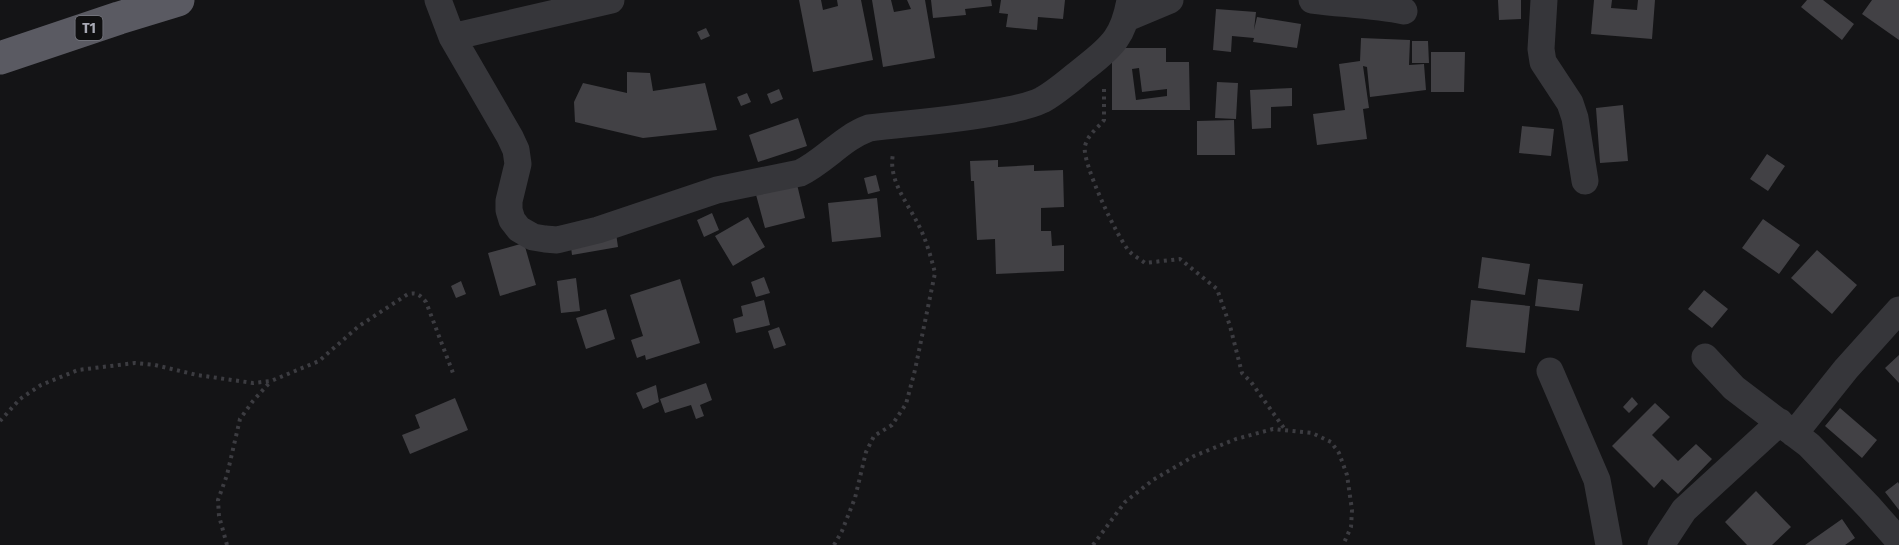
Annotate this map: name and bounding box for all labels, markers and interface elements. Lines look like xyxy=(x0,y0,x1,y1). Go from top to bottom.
road number: T1 xyxy=(76,16,103,40)

